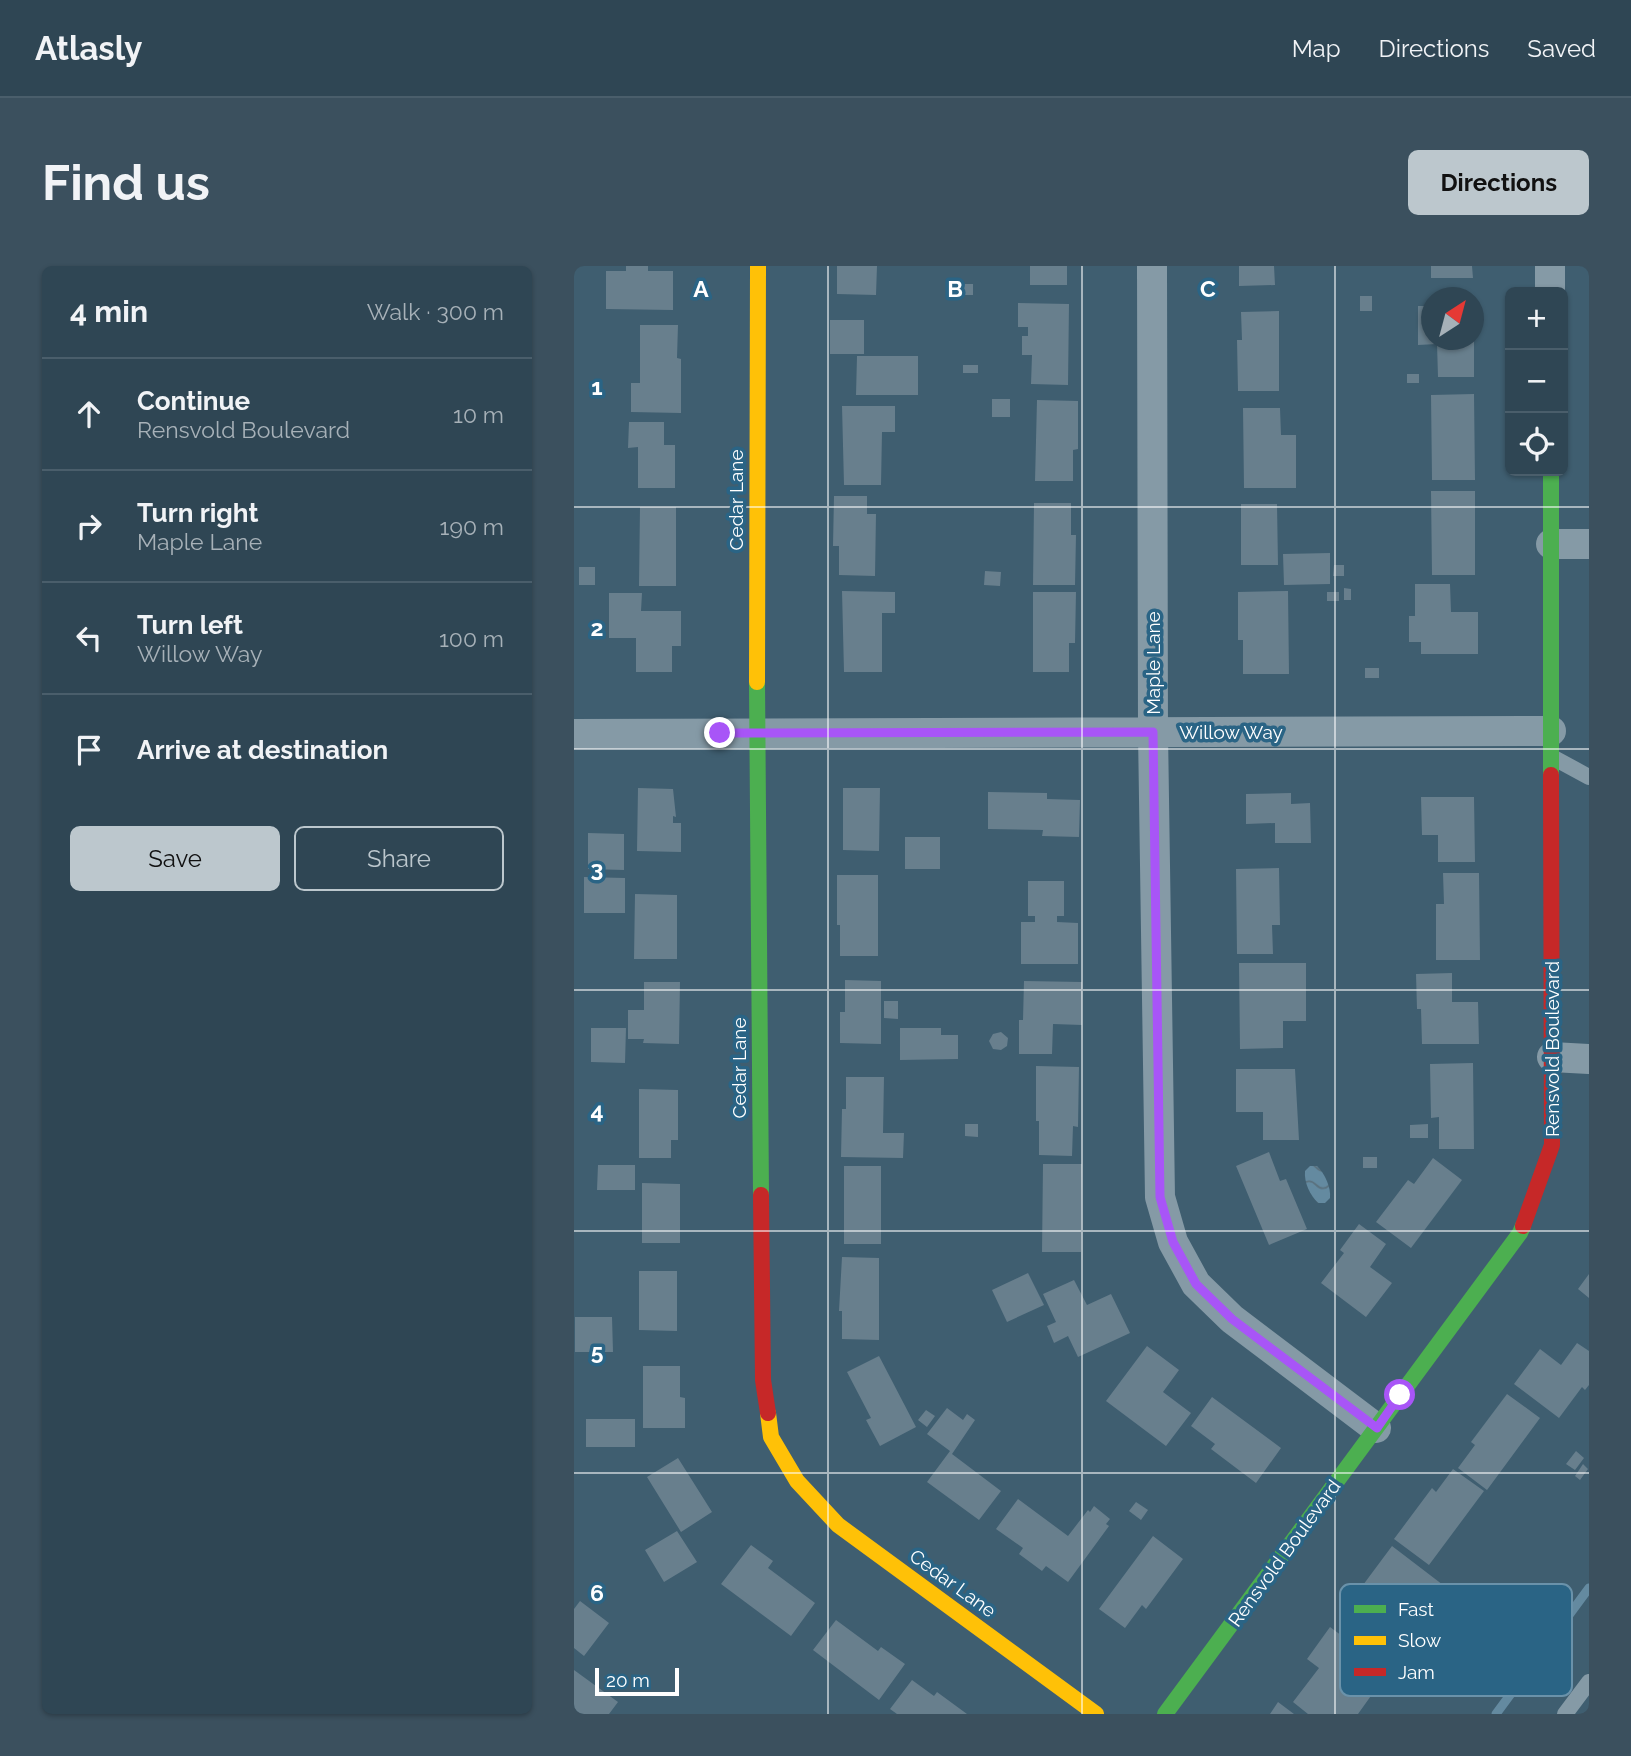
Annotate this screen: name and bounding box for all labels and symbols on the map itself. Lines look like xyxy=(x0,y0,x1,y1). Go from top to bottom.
text: A xyxy=(693,275,709,302)
text: B xyxy=(947,275,963,302)
text: C xyxy=(1200,275,1216,302)
north arrow xyxy=(1421,287,1484,350)
text: 1 xyxy=(591,373,603,400)
street label: Cedar Lane xyxy=(725,449,747,551)
street label: Maple Lane xyxy=(1142,611,1164,715)
text: 2 xyxy=(591,614,603,641)
route end xyxy=(704,717,735,748)
street label: Willow Way xyxy=(1179,721,1283,743)
text: 3 xyxy=(591,855,603,882)
street label: Rensvold Boulevard xyxy=(1541,961,1563,1137)
street label: Cedar Lane xyxy=(728,1017,750,1119)
text: 4 xyxy=(590,1097,604,1124)
text: 5 xyxy=(591,1338,604,1365)
route start xyxy=(1384,1379,1415,1410)
street label: Rensvold Boulevard xyxy=(1223,1475,1345,1631)
street label: Cedar Lane xyxy=(906,1544,1000,1622)
text: 6 xyxy=(590,1579,604,1606)
legend xyxy=(1340,1584,1572,1696)
text: Fast xyxy=(1398,1598,1434,1620)
text: Slow xyxy=(1398,1629,1442,1651)
text: Jam xyxy=(1398,1661,1435,1683)
scale bar xyxy=(595,1665,679,1697)

